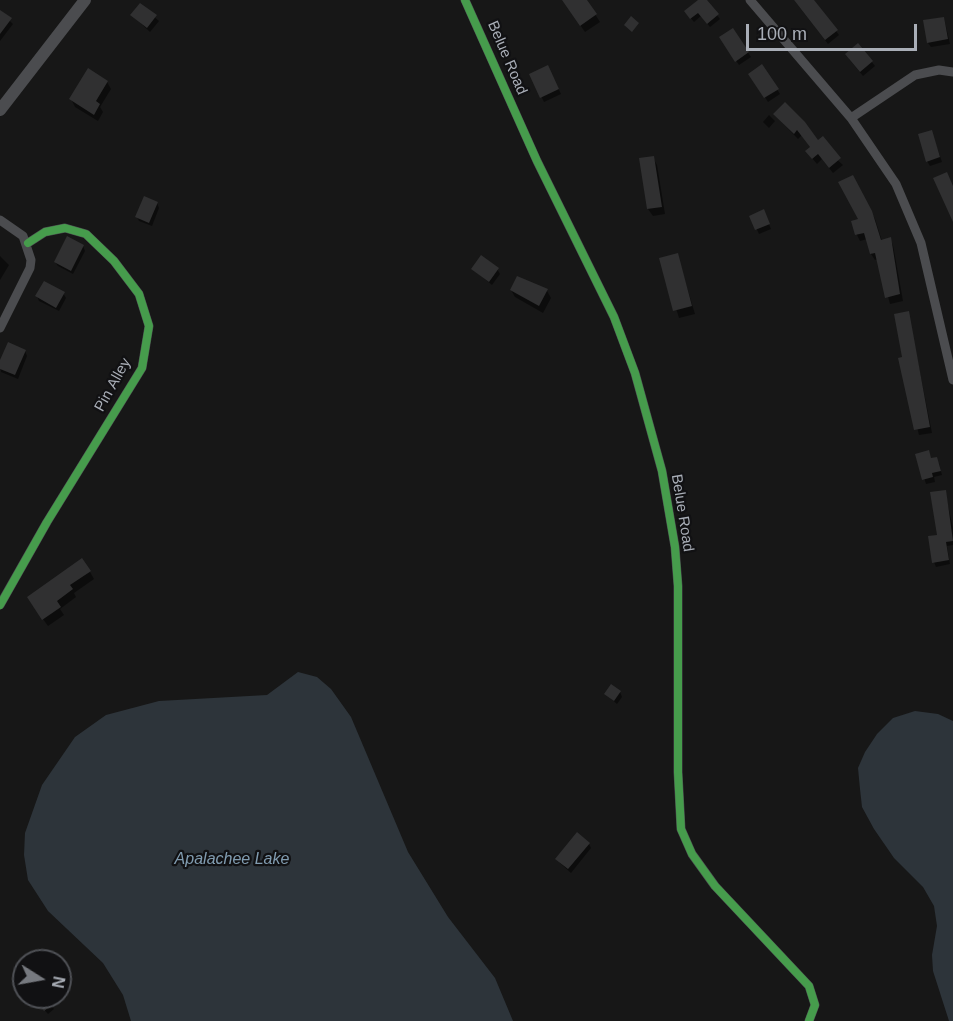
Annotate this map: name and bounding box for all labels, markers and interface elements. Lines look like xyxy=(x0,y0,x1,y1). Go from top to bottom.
scale bar xyxy=(749,12,920,50)
street label: Belue Road xyxy=(483,18,531,98)
text: 100 m xyxy=(757,24,807,44)
street label: Pin Alley xyxy=(91,355,135,415)
street label: Belue Road xyxy=(667,473,697,553)
water label: Apalachee Lake xyxy=(175,850,289,870)
north arrow xyxy=(12,949,72,1009)
text: N xyxy=(49,975,68,989)

